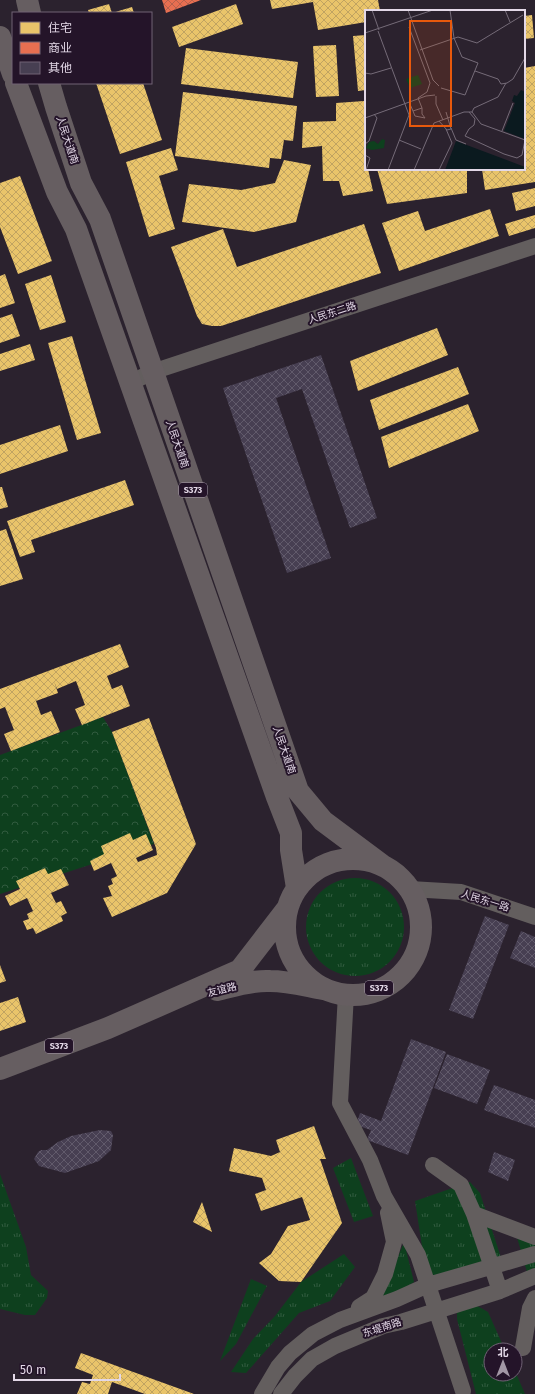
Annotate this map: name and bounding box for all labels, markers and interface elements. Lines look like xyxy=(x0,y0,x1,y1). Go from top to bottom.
inset map xyxy=(365,10,525,170)
legend xyxy=(12,12,152,84)
text: 住宅 xyxy=(48,21,72,35)
text: 商业 xyxy=(48,41,72,55)
text: 其他 xyxy=(48,61,72,75)
street label: 人民大道南 xyxy=(54,114,80,166)
street label: 人民东二路 xyxy=(306,300,358,326)
street label: 人民大道南 xyxy=(163,418,191,470)
road number: S373 xyxy=(179,483,207,497)
street label: 人民大道南 xyxy=(270,724,298,776)
street label: 人民东一路 xyxy=(459,888,511,914)
street label: 友谊路 xyxy=(206,981,238,999)
road number: S373 xyxy=(365,981,393,995)
road number: S373 xyxy=(45,1039,73,1053)
street label: 东堤南路 xyxy=(361,1316,403,1340)
north arrow xyxy=(483,1342,523,1382)
text: 北 xyxy=(498,1346,509,1359)
scale bar xyxy=(14,1356,120,1382)
text: 50 m xyxy=(20,1363,46,1377)

